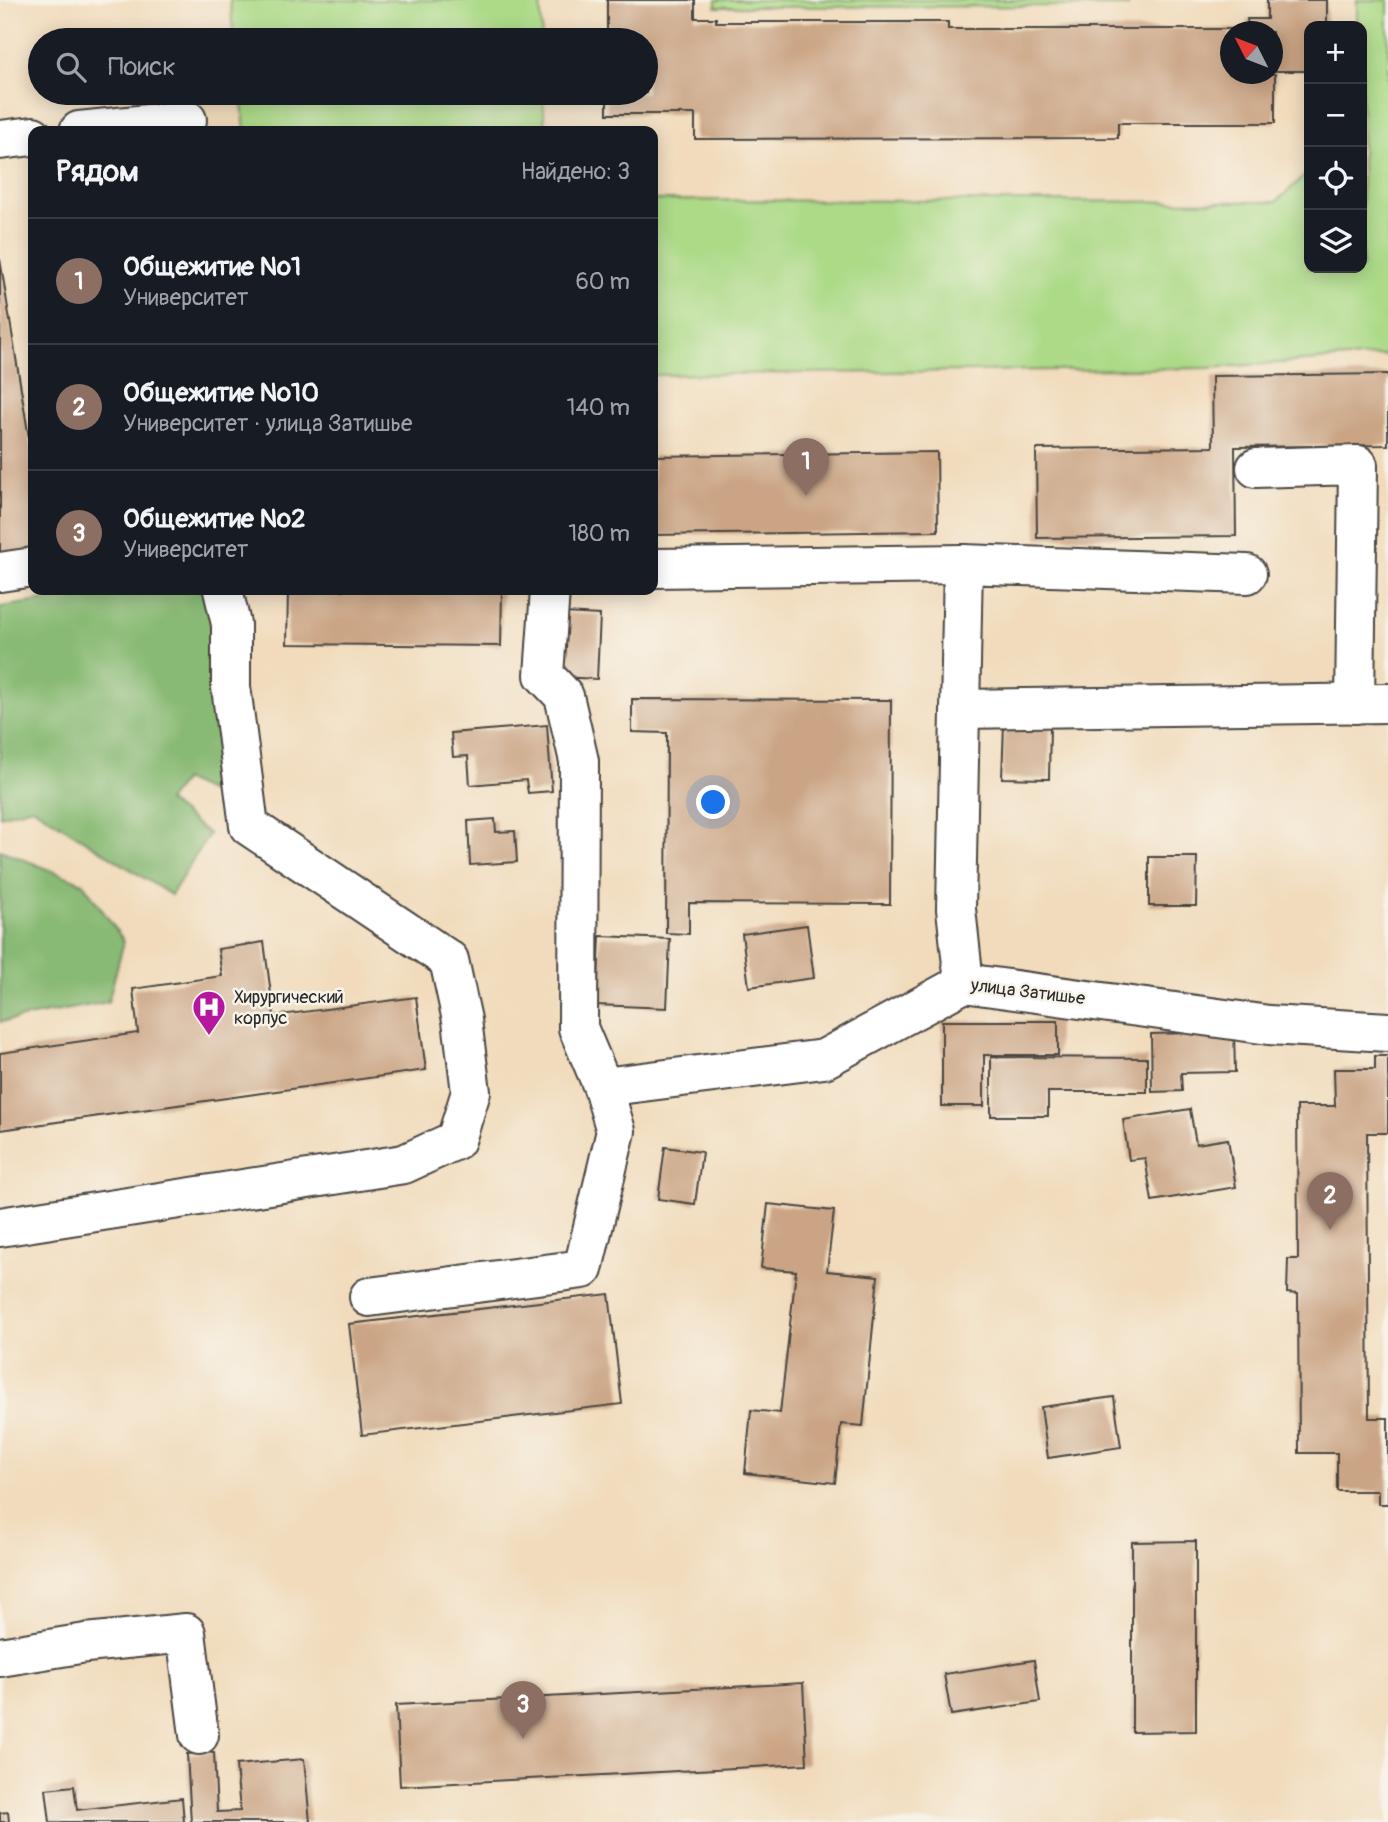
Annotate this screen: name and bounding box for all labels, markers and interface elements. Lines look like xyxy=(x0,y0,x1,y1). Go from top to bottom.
north arrow xyxy=(1220,21,1283,84)
map controls xyxy=(1304,21,1367,273)
button: + xyxy=(1304,21,1367,84)
search box xyxy=(28,28,658,105)
icon: search xyxy=(52,48,90,86)
text: Поиск xyxy=(108,51,176,83)
button: − xyxy=(1304,84,1367,147)
button: locate xyxy=(1304,147,1367,210)
text: Рядом xyxy=(56,153,139,190)
text: Найдено: 3 xyxy=(521,157,630,186)
button: layers xyxy=(1304,210,1367,273)
text: Общежитие №1 xyxy=(123,251,301,283)
text: 1 xyxy=(75,267,84,296)
text: 60 m xyxy=(575,267,630,296)
text: Университет xyxy=(123,283,248,312)
text: Общежитие №10 xyxy=(123,377,319,409)
text: 2 xyxy=(73,393,85,422)
text: 140 m xyxy=(567,393,630,422)
text: Университет · улица Затишье xyxy=(123,409,412,438)
pin: 1 xyxy=(783,438,829,496)
text: Общежитие №2 xyxy=(123,503,306,535)
text: 3 xyxy=(73,519,85,548)
text: 180 m xyxy=(568,519,630,548)
text: Университет xyxy=(123,535,248,564)
your location xyxy=(696,785,730,819)
street label: улица Затишье xyxy=(969,973,1087,1010)
place label: Хирургический корпус xyxy=(234,986,344,1030)
hospital icon: Хирургический корпус xyxy=(190,988,228,1037)
pin: 2 xyxy=(1307,1172,1353,1230)
pin: 3 xyxy=(500,1681,546,1739)

